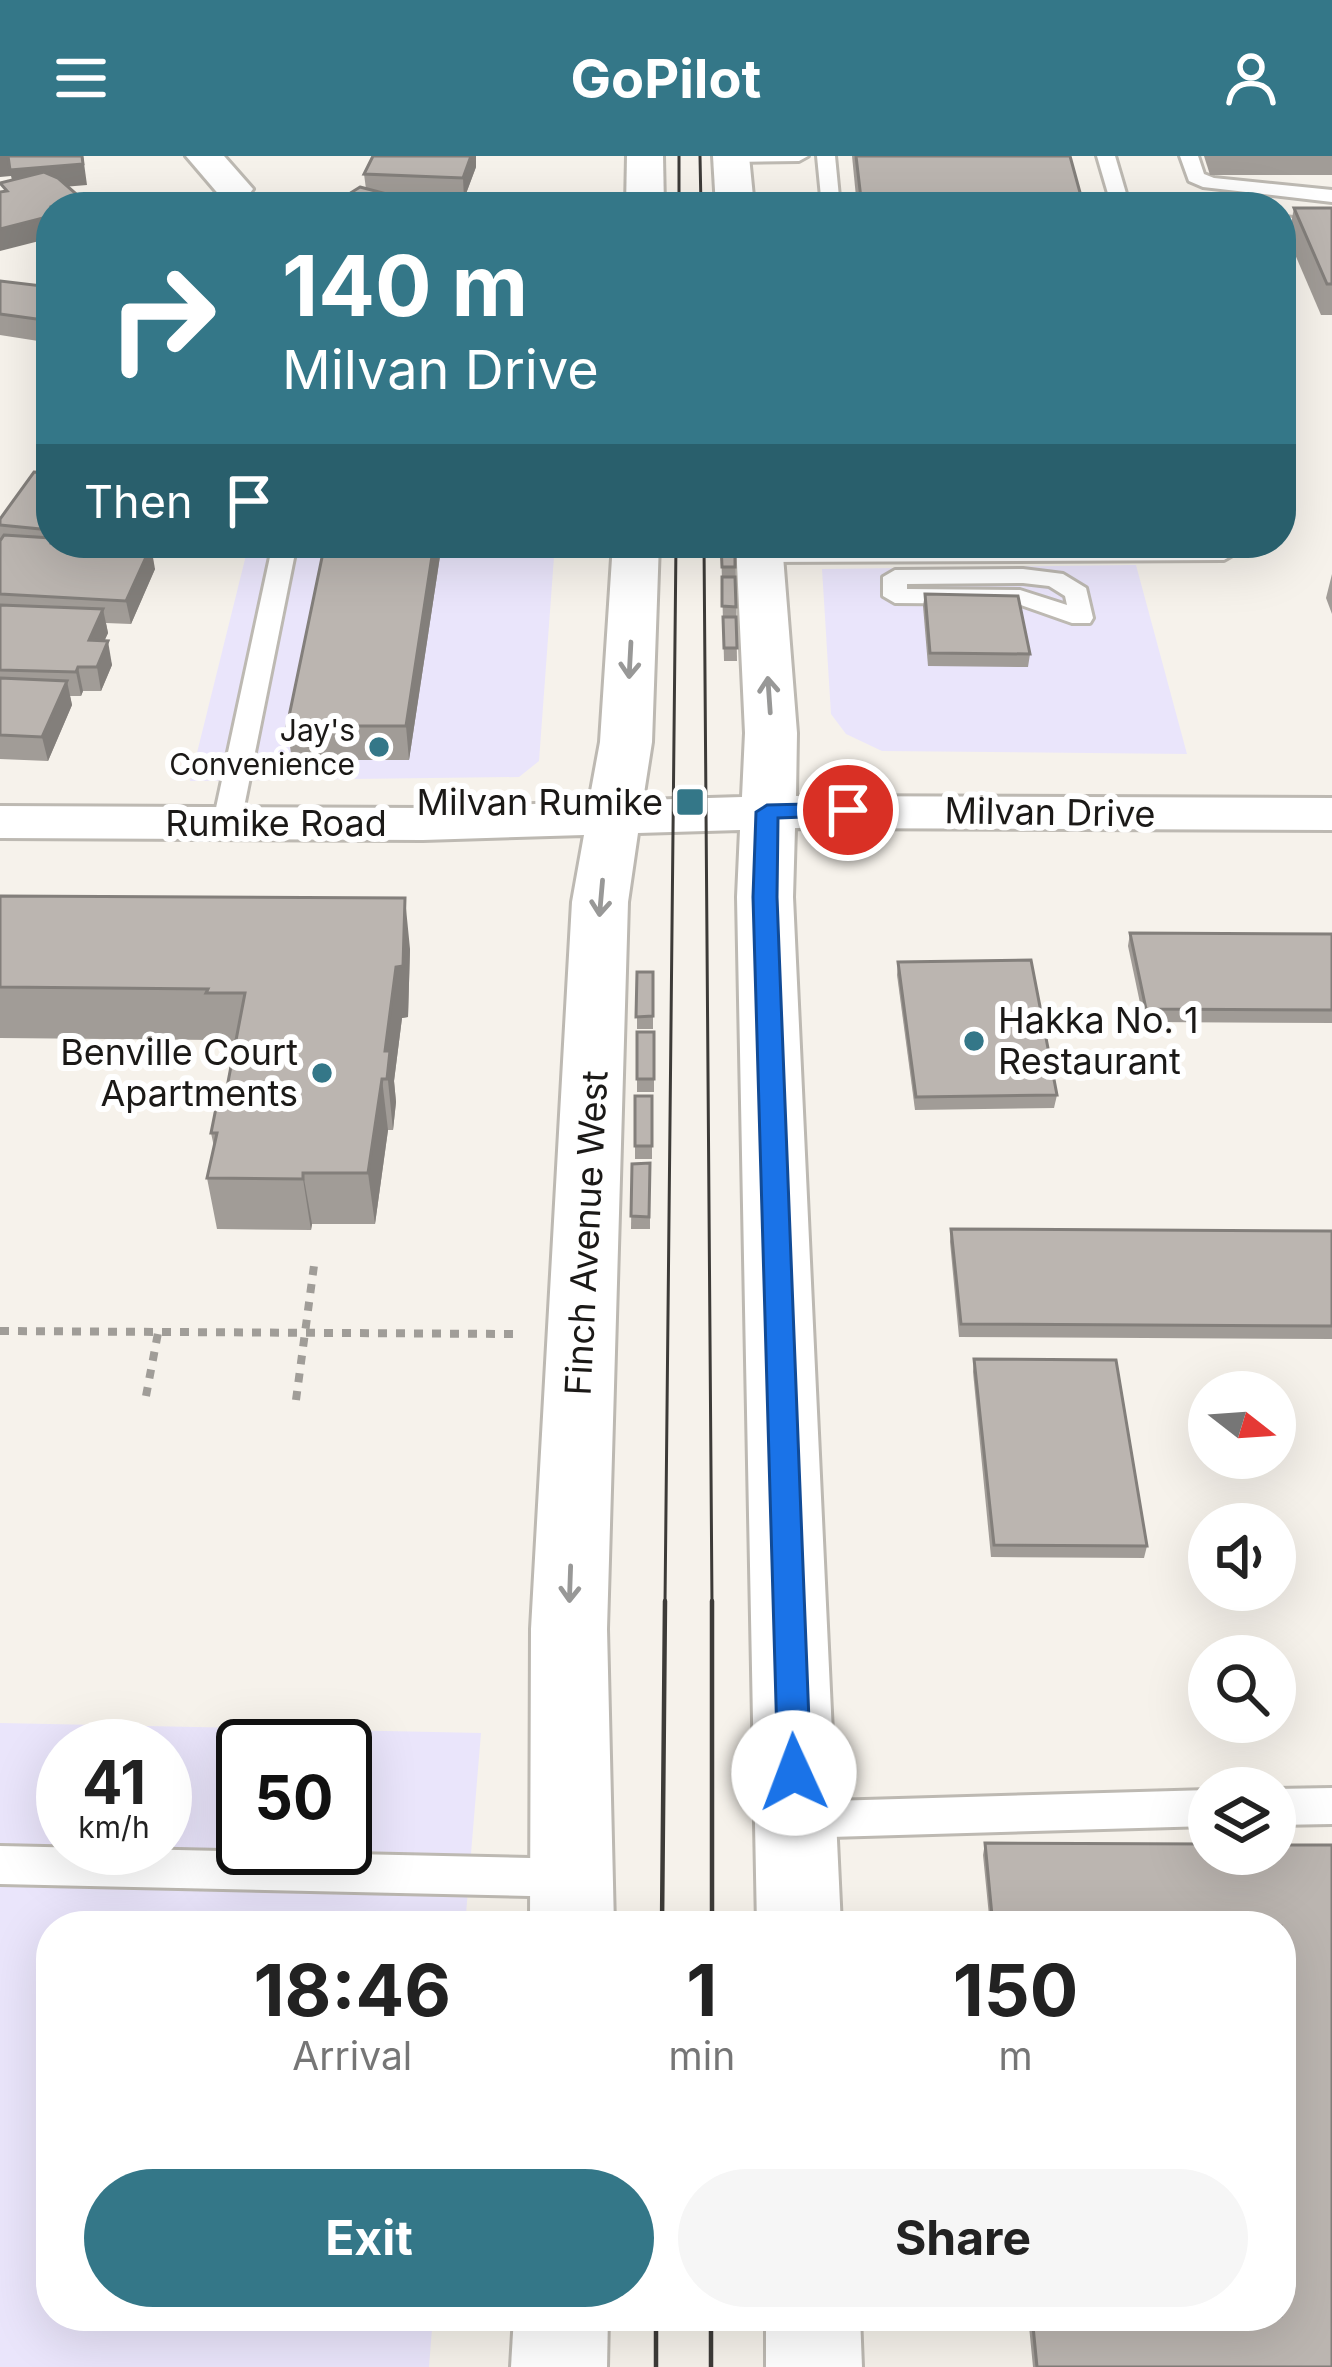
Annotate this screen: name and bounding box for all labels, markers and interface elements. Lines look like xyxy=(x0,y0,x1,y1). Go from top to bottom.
icon: menu xyxy=(48,45,114,111)
icon: person xyxy=(1218,45,1284,111)
text: GoPilot xyxy=(571,46,761,111)
text: 140 m xyxy=(282,235,528,336)
icon: right xyxy=(84,240,240,396)
text: Milvan Drive xyxy=(282,337,599,402)
icon: arrive xyxy=(216,468,282,534)
text: Then xyxy=(84,474,192,529)
one-way arrow xyxy=(618,640,641,679)
one-way arrow xyxy=(757,676,780,715)
place label: Jay's Convenience xyxy=(169,712,355,782)
marker: Jay's Convenience xyxy=(366,734,392,760)
pin xyxy=(797,759,899,861)
icon: arrive xyxy=(815,777,881,843)
place label: Milvan Rumike xyxy=(417,780,663,824)
marker: Milvan Rumike xyxy=(674,786,706,818)
street label: Milvan Drive xyxy=(944,788,1156,836)
street label: Rumike Road xyxy=(165,801,387,845)
one-way arrow xyxy=(590,878,613,917)
place label: Hakka No. 1 Restaurant xyxy=(998,998,1199,1083)
marker: Hakka No. 1 Restaurant xyxy=(961,1028,987,1054)
place label: Benville Court Apartments xyxy=(60,1030,298,1115)
marker: Benville Court Apartments xyxy=(309,1060,335,1086)
street label: Finch Avenue West xyxy=(556,1069,616,1397)
north arrow xyxy=(1188,1371,1296,1479)
map controls xyxy=(1188,1371,1296,1875)
button: sound xyxy=(1188,1503,1296,1611)
one-way arrow xyxy=(558,1564,581,1603)
button: search xyxy=(1188,1635,1296,1743)
position arrow xyxy=(731,1710,857,1836)
speed limit sign: 50 xyxy=(216,1719,372,1875)
text: 41 xyxy=(82,1746,146,1818)
button: layers xyxy=(1188,1767,1296,1875)
text: km/h xyxy=(78,1809,150,1845)
text: 18:46 xyxy=(254,1946,451,2033)
text: 1 xyxy=(686,1946,717,2033)
text: 150 xyxy=(953,1946,1078,2033)
text: Arrival xyxy=(292,2032,412,2079)
text: min xyxy=(669,2032,735,2079)
text: m xyxy=(999,2032,1033,2079)
button: Exit xyxy=(84,2169,654,2307)
button: Share xyxy=(678,2169,1248,2307)

